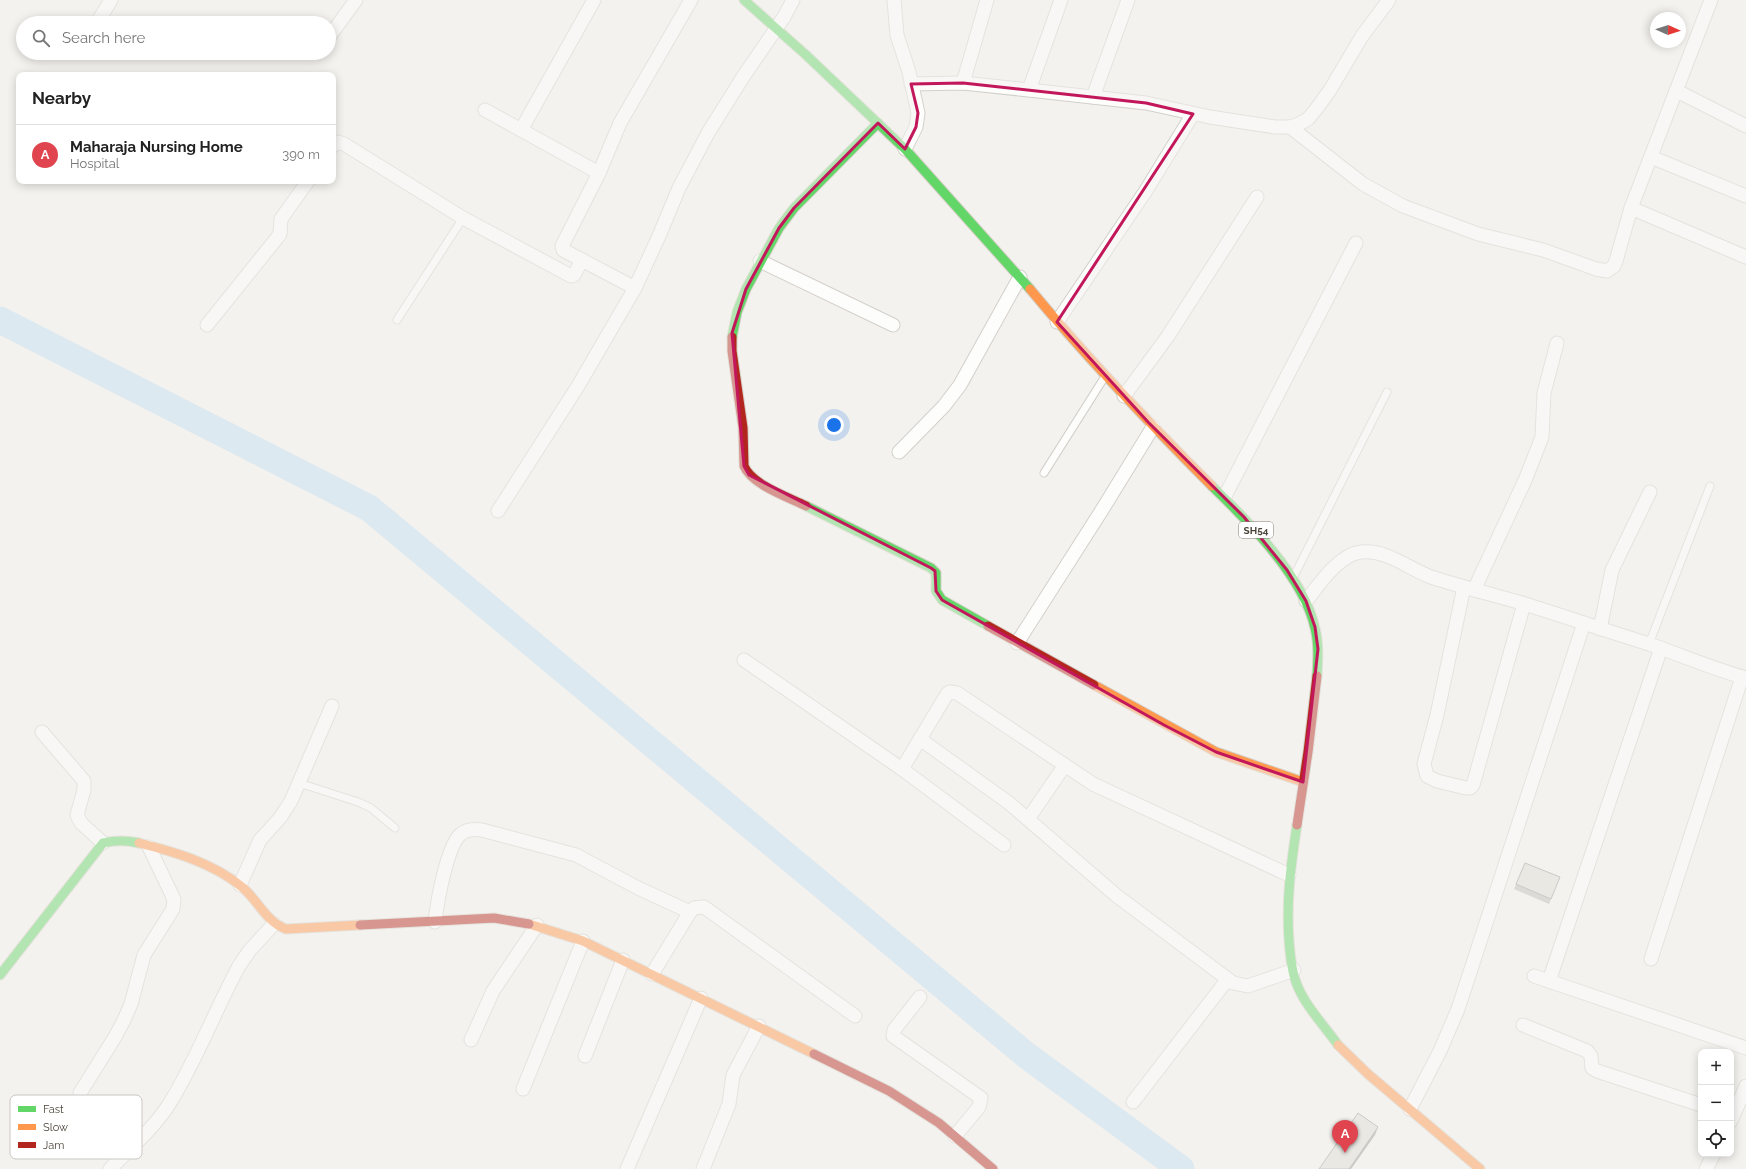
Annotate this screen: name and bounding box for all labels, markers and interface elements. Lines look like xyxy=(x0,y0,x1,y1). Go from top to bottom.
north arrow xyxy=(1650,12,1686,48)
search box xyxy=(16,16,336,60)
icon: search xyxy=(30,27,52,49)
text: Search here xyxy=(62,29,145,47)
text: Nearby xyxy=(32,88,91,108)
text: Maharaja Nursing Home xyxy=(70,138,243,156)
text: A xyxy=(41,147,49,162)
text: 390 m xyxy=(282,147,320,162)
text: Hospital xyxy=(70,156,119,171)
your location xyxy=(824,415,844,435)
road number: SH54 xyxy=(1239,522,1273,538)
map controls xyxy=(1698,1049,1734,1157)
button: + xyxy=(1698,1049,1734,1085)
button: − xyxy=(1698,1085,1734,1121)
legend xyxy=(10,1095,142,1159)
text: Fast xyxy=(43,1103,64,1116)
pin: A xyxy=(1332,1120,1358,1153)
text: Slow xyxy=(43,1121,68,1134)
button: locate xyxy=(1698,1121,1734,1157)
text: Jam xyxy=(43,1139,64,1152)

